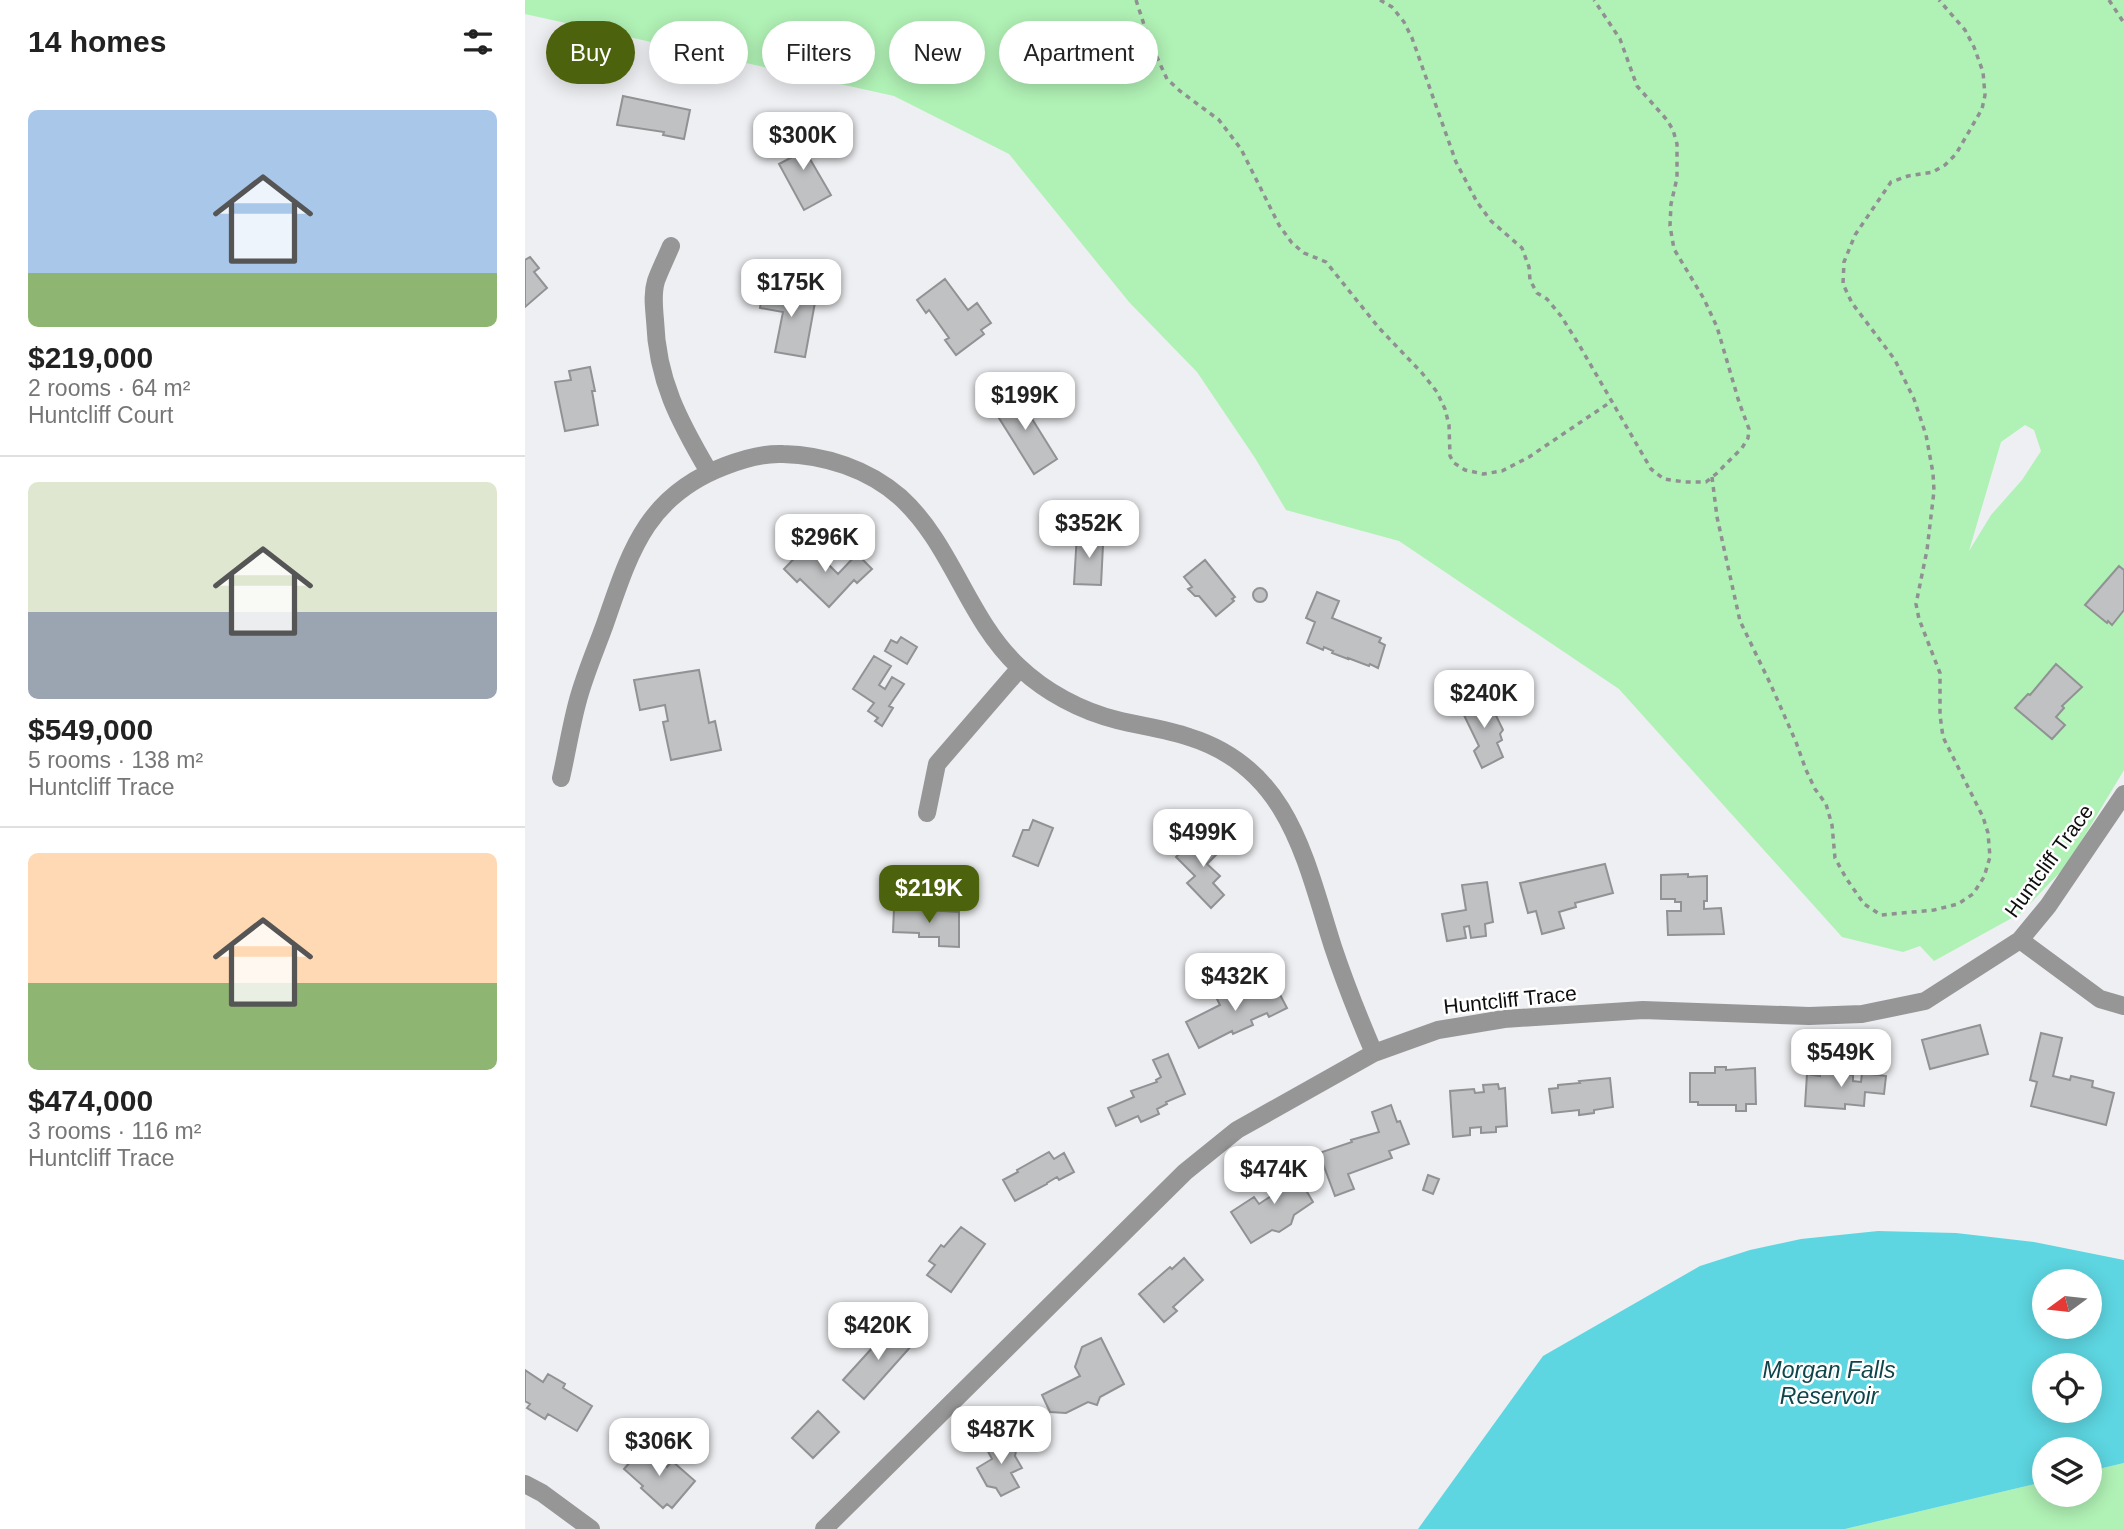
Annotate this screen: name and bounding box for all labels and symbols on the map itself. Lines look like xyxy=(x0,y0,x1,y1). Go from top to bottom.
pin: $300K xyxy=(754,113,852,172)
pin: $175K xyxy=(742,260,840,319)
pin: $199K xyxy=(976,372,1074,432)
pin: $352K xyxy=(1040,500,1138,560)
pin: $296K xyxy=(776,514,874,574)
pin: $240K xyxy=(1435,670,1533,730)
street label: Huntcliff Trace xyxy=(2000,800,2097,922)
pin: $499K xyxy=(1154,810,1252,869)
pin: $219K xyxy=(880,866,978,925)
pin: $432K xyxy=(1186,954,1284,1013)
street label: Huntcliff Trace xyxy=(1442,981,1578,1018)
pin: $549K xyxy=(1792,1030,1890,1089)
pin: $474K xyxy=(1225,1146,1323,1206)
north arrow xyxy=(2032,1269,2102,1339)
pin: $420K xyxy=(829,1302,927,1362)
water label: Morgan Falls Reservoir xyxy=(1763,1357,1896,1409)
pin: $487K xyxy=(952,1406,1050,1466)
pin: $306K xyxy=(610,1418,708,1478)

